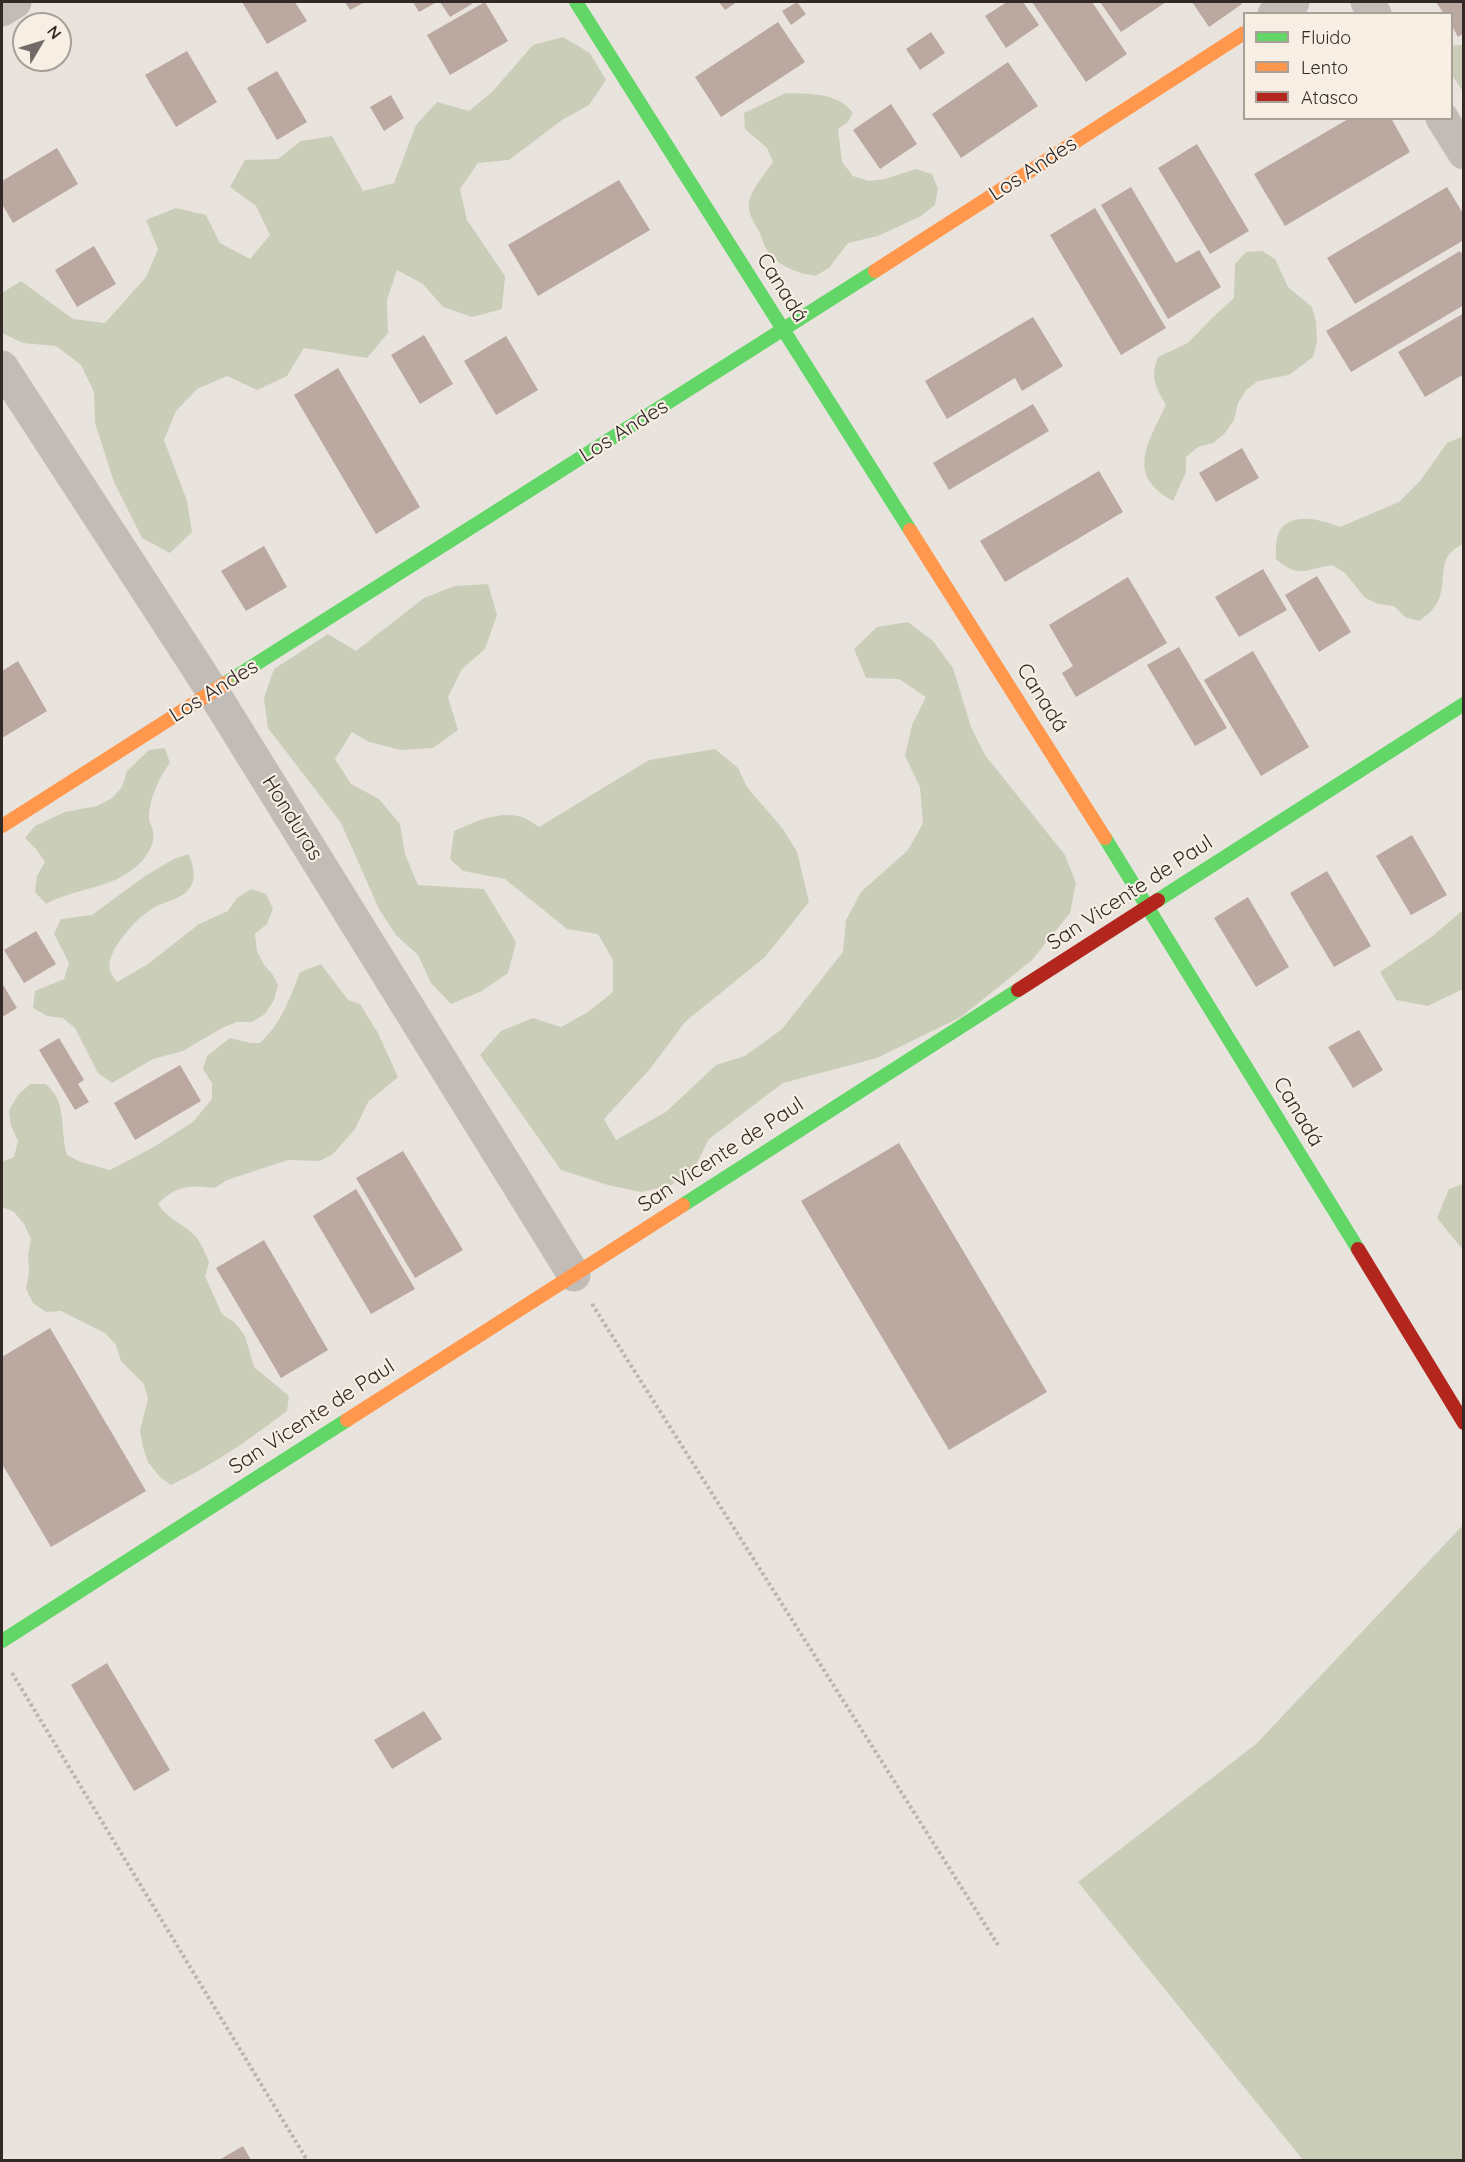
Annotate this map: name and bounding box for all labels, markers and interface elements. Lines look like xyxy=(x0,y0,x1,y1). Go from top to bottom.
north arrow xyxy=(12,12,72,72)
legend xyxy=(1243,12,1453,120)
text: N xyxy=(43,21,66,43)
text: Fluido xyxy=(1301,26,1351,49)
text: Lento xyxy=(1301,56,1348,79)
text: Atasco xyxy=(1301,86,1358,109)
street label: Los Andes xyxy=(984,131,1082,207)
street label: Canadá xyxy=(751,249,813,327)
street label: Los Andes xyxy=(575,394,673,468)
street label: Los Andes xyxy=(165,654,263,728)
street label: Canadá xyxy=(1011,659,1073,737)
street label: Honduras xyxy=(256,771,328,865)
street label: San Vicente de Paul xyxy=(1042,830,1218,956)
street label: Canadá xyxy=(1267,1073,1329,1151)
street label: San Vicente de Paul xyxy=(633,1092,809,1218)
street label: San Vicente de Paul xyxy=(224,1354,400,1480)

